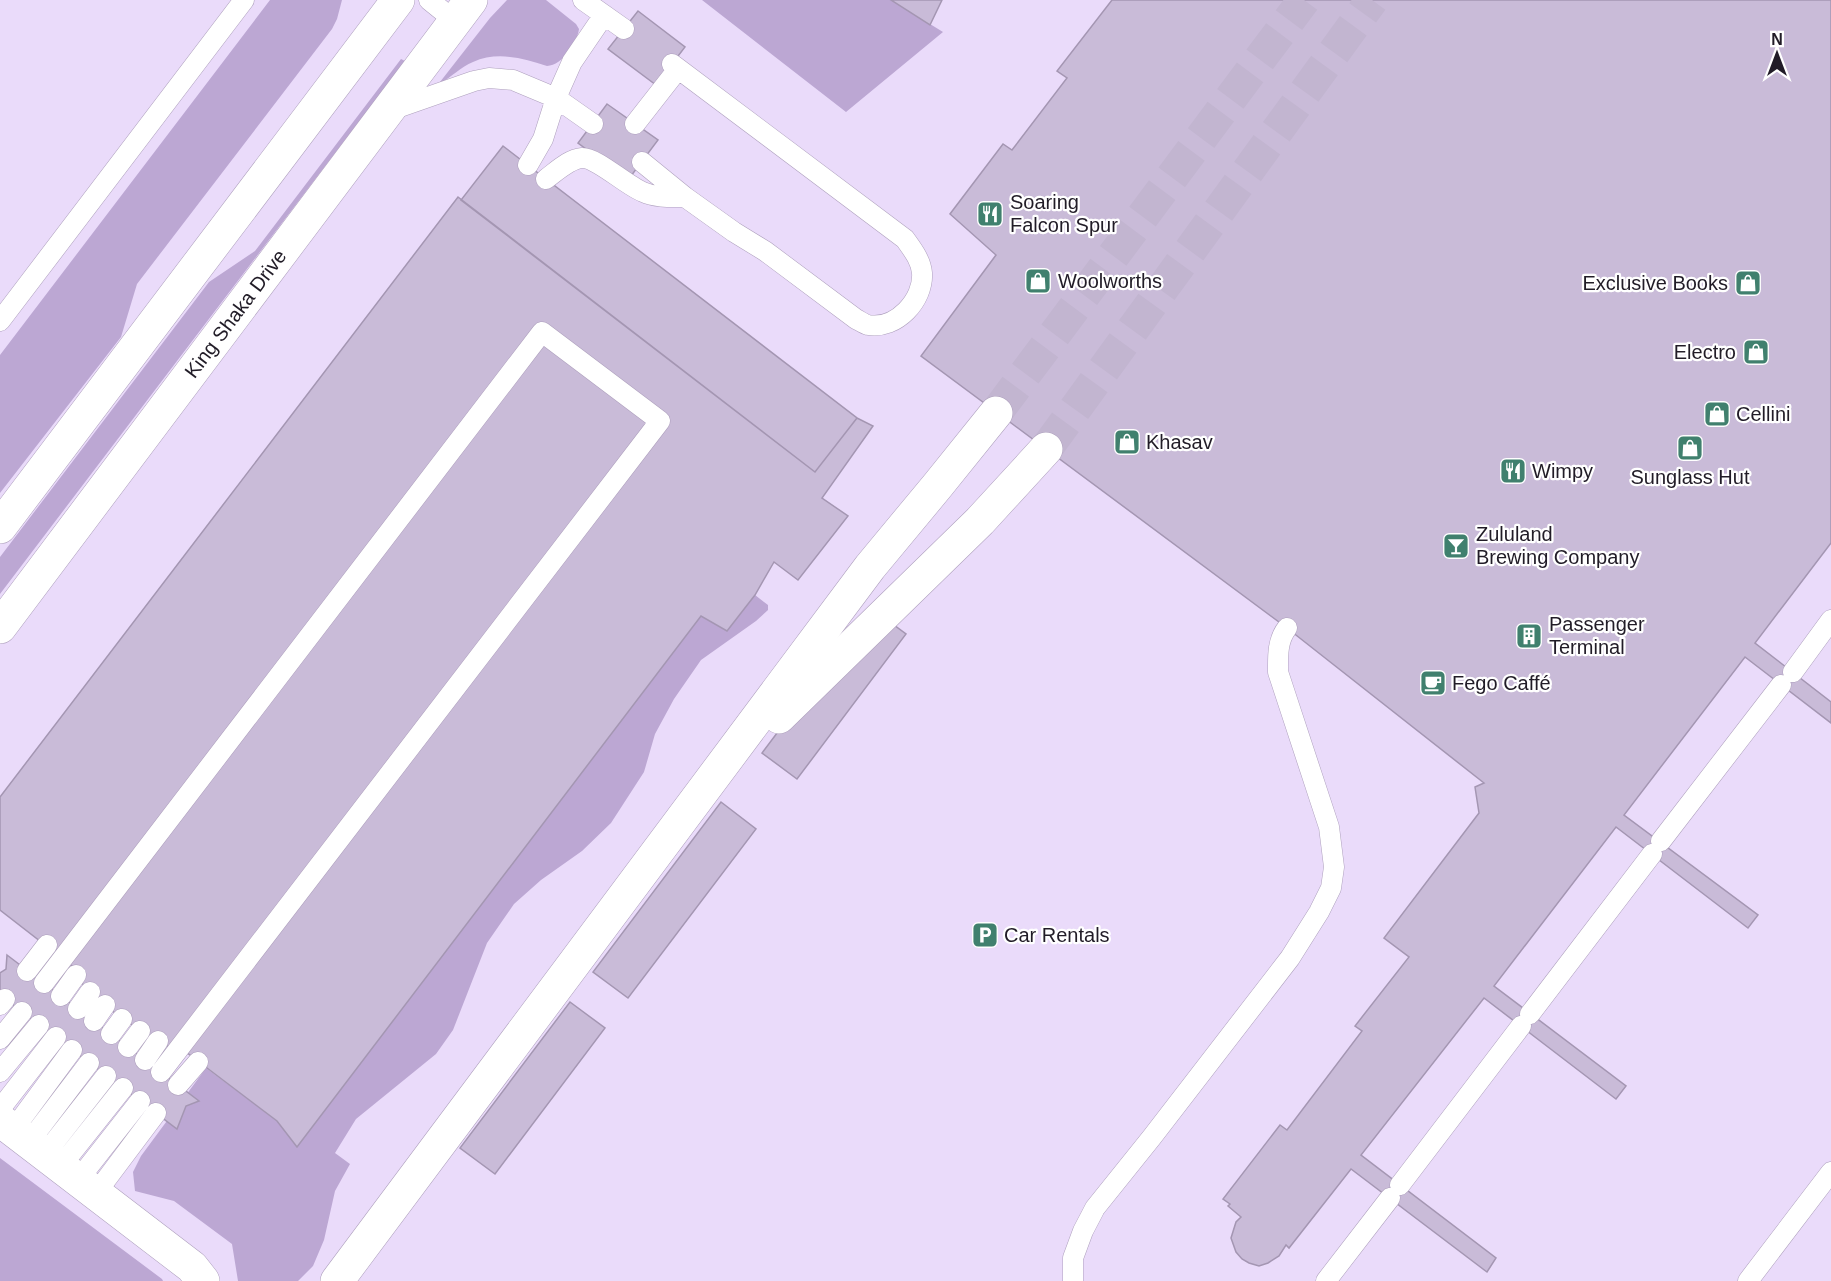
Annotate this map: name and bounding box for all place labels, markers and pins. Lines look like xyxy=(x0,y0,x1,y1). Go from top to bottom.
place label: Soaring Falcon Spur xyxy=(1010,191,1118,236)
restaurant icon: Soaring Falcon Spur xyxy=(975,199,1005,229)
shop icon: Woolworths xyxy=(1023,266,1053,296)
shop icon: Exclusive Books xyxy=(1733,268,1763,298)
place label: Woolworths xyxy=(1058,270,1162,292)
place label: Exclusive Books xyxy=(1582,272,1728,294)
shop icon: Electro xyxy=(1741,337,1771,367)
place label: Electro xyxy=(1674,341,1736,363)
shop icon: Cellini xyxy=(1702,399,1732,429)
place label: Cellini xyxy=(1736,403,1790,425)
shop icon: Khasav xyxy=(1112,427,1142,457)
place label: Khasav xyxy=(1146,431,1213,453)
shop icon: Sunglass Hut xyxy=(1675,433,1705,463)
restaurant icon: Wimpy xyxy=(1498,456,1528,486)
place label: Wimpy xyxy=(1532,460,1593,482)
place label: Sunglass Hut xyxy=(1631,466,1750,488)
place label: Zululand Brewing Company xyxy=(1476,523,1639,568)
bar icon: Zululand Brewing Company xyxy=(1441,531,1471,561)
place label: Passenger Terminal xyxy=(1549,613,1645,658)
building icon: Passenger Terminal xyxy=(1514,621,1544,651)
cafe icon: Fego Caffé xyxy=(1418,668,1448,698)
place label: Fego Caffé xyxy=(1452,672,1551,694)
parking icon: Car Rentals xyxy=(970,920,1000,950)
place label: Car Rentals xyxy=(1004,924,1110,946)

